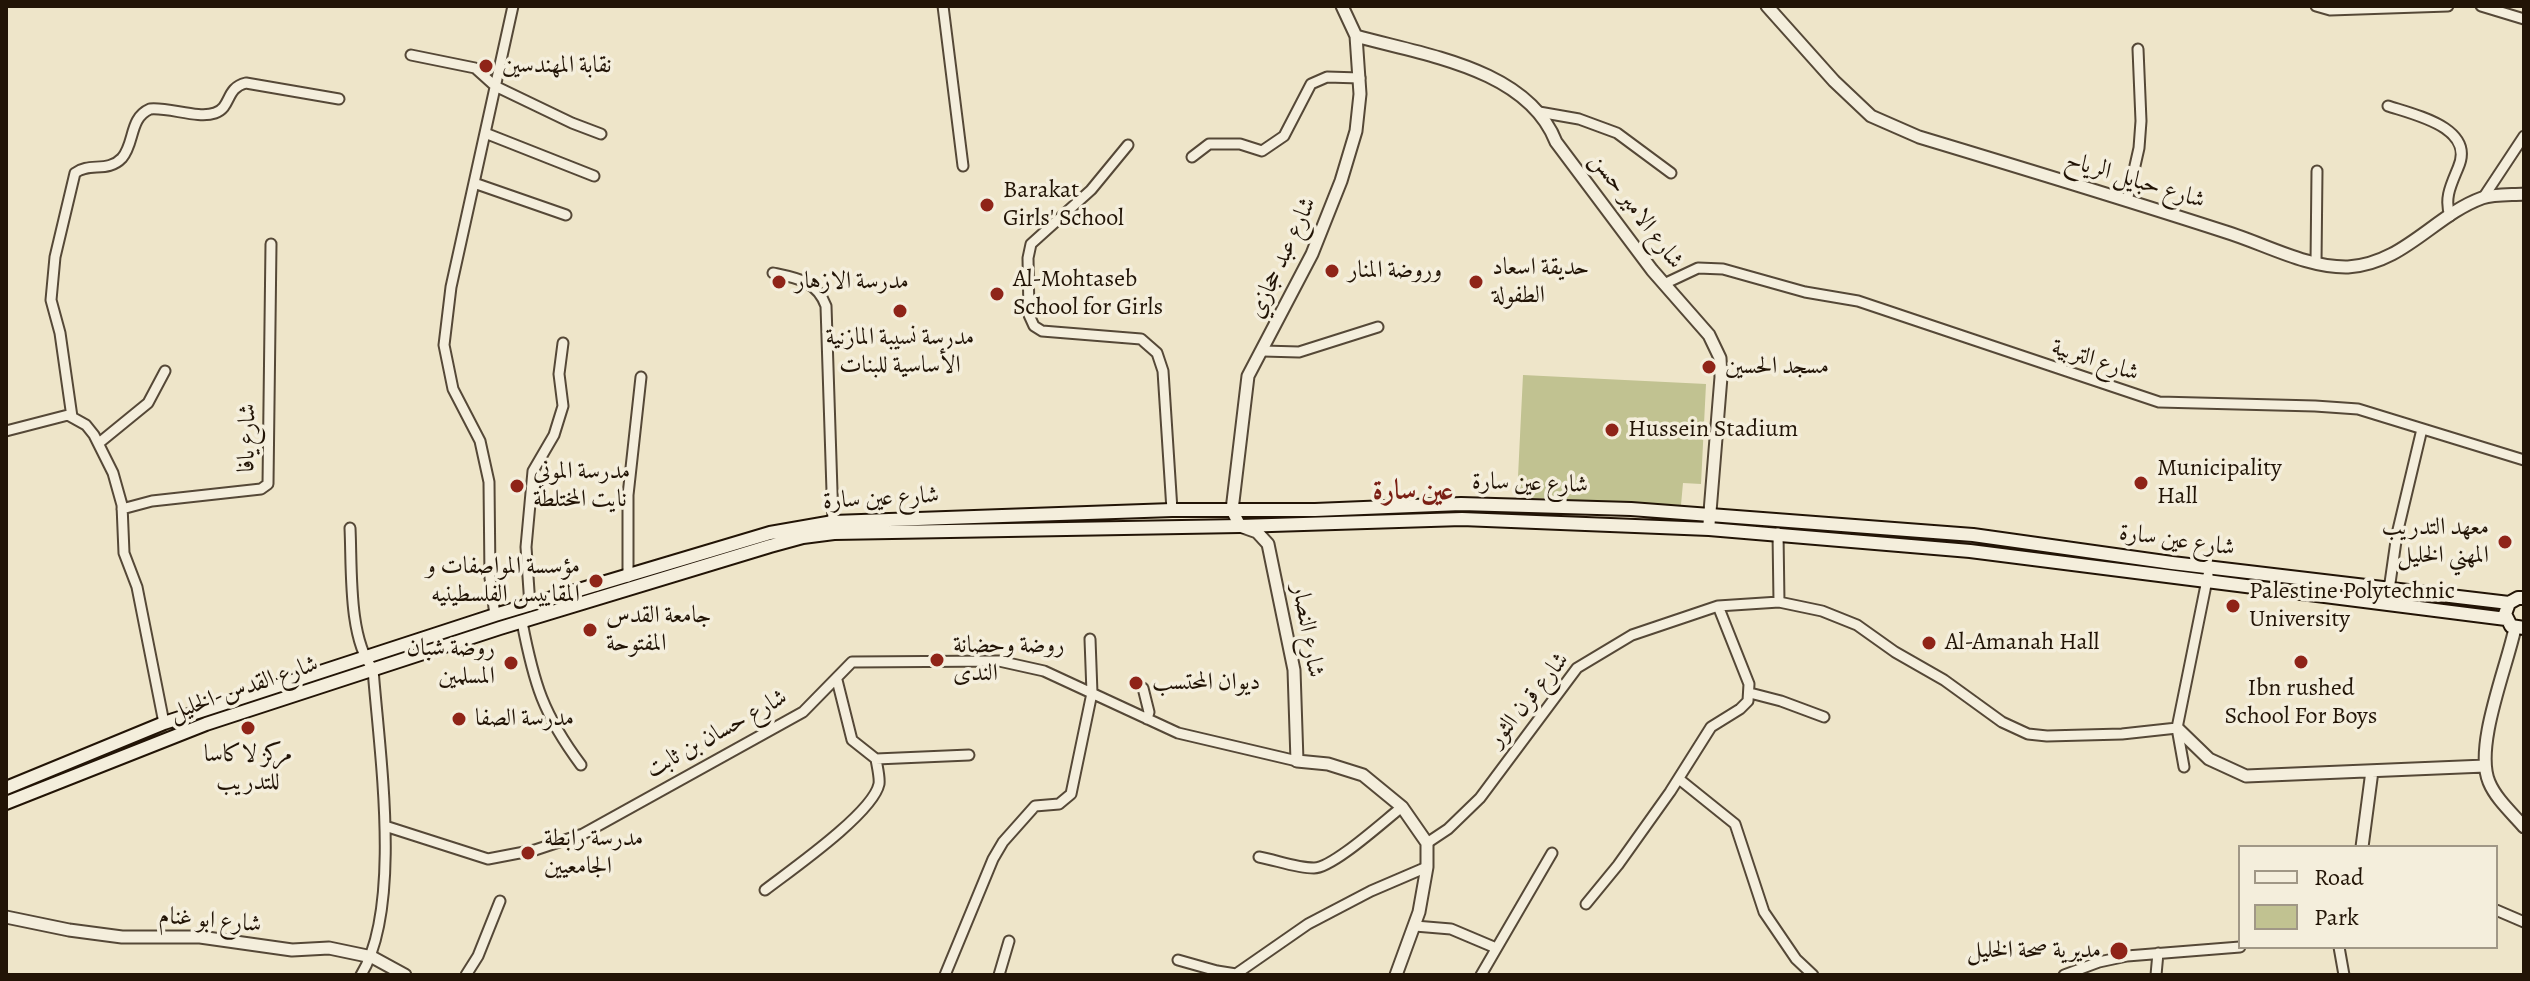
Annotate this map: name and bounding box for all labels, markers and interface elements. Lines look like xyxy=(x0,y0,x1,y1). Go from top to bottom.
place label: نقابة المهندسين xyxy=(502,52,612,80)
marker: نقابة المهندسين xyxy=(477,57,495,75)
street label: شارع حبايل الرياح xyxy=(2062,146,2208,216)
street label: شارع الامير حسن xyxy=(1583,147,1689,275)
place label: Barakat Girls' School xyxy=(1003,177,1124,233)
street label: شارع عبد حجازي xyxy=(1242,193,1324,323)
marker: Barakat Girls' School xyxy=(978,196,996,214)
place label: حديقة اسعاد الطفولة xyxy=(1492,254,1589,310)
place label: وروضة المنار xyxy=(1348,257,1442,285)
marker: وروضة المنار xyxy=(1323,262,1341,280)
place label: Al-Mohtaseb School for Girls xyxy=(1013,266,1163,322)
place label: مدرسة الازهار xyxy=(795,268,909,296)
marker: مدرسة الازهار xyxy=(770,273,788,291)
marker: حديقة اسعاد الطفولة xyxy=(1467,273,1485,291)
marker: Al-Mohtaseb School for Girls xyxy=(988,285,1006,303)
marker: مدرسة نسيبة المازنية الأساسية للبنات xyxy=(891,302,909,320)
place label: مدرسة نسيبة المازنية الأساسية للبنات xyxy=(826,324,974,380)
street label: شارع التربية xyxy=(2048,333,2142,389)
place label: مسجد الحسين xyxy=(1725,353,1829,381)
marker: مسجد الحسين xyxy=(1700,358,1718,376)
street label: شارع يافا xyxy=(233,403,263,473)
place label: Hussein Stadium xyxy=(1628,416,1798,444)
marker: Hussein Stadium xyxy=(1603,421,1621,439)
place label: Municipality Hall xyxy=(2157,455,2282,511)
place label: مدرسة الموني نايت المختلطة xyxy=(533,458,630,514)
street label: شارع عين سارة xyxy=(1471,468,1589,500)
marker: Municipality Hall xyxy=(2132,474,2150,492)
district label: عين سارة xyxy=(1373,475,1453,509)
marker: مدرسة الموني نايت المختلطة xyxy=(508,477,526,495)
street label: شارع عين سارة xyxy=(822,482,940,516)
place label: معهد التدريب المهني الخليل xyxy=(2382,514,2489,570)
street label: شارع عين سارة xyxy=(2117,519,2237,563)
marker: معهد التدريب المهني الخليل xyxy=(2496,533,2514,551)
place label: مؤسسة المواصفات و المقاييس الفلسطينيه xyxy=(426,553,580,609)
marker: مؤسسة المواصفات و المقاييس الفلسطينيه xyxy=(587,572,605,590)
place label: Palestine Polytechnic University xyxy=(2249,578,2455,634)
street label: شارع النصار xyxy=(1285,582,1329,680)
marker: Palestine Polytechnic University xyxy=(2224,597,2242,615)
place label: جامعة القدس المفتوحة xyxy=(606,602,712,658)
marker: جامعة القدس المفتوحة xyxy=(581,621,599,639)
place label: Al-Amanah Hall xyxy=(1945,629,2099,657)
place label: روضة وحضانة الندى xyxy=(953,632,1065,688)
marker: Al-Amanah Hall xyxy=(1920,634,1938,652)
place label: روضة شبان المسلمين xyxy=(407,635,495,691)
street label: شارع قرن الثور xyxy=(1482,647,1576,753)
street label: شارع القدس-الخليل xyxy=(166,650,322,728)
marker: روضة وحضانة الندى xyxy=(928,651,946,669)
marker: Ibn rushed School For Boys xyxy=(2292,653,2310,671)
marker: روضة شبان المسلمين xyxy=(502,654,520,672)
place label: ديوان المحتسب xyxy=(1152,669,1260,697)
marker: ديوان المحتسب xyxy=(1127,674,1145,692)
place label: Ibn rushed School For Boys xyxy=(2225,675,2377,731)
street label: شارع حسان بن ثابت xyxy=(641,683,793,785)
place label: مدرسة الصفا xyxy=(475,705,574,733)
marker: مدرسة الصفا xyxy=(450,710,468,728)
marker: مركز لاكاسا للتدريب xyxy=(239,719,257,737)
place label: مركز لاكاسا للتدريب xyxy=(204,741,292,797)
place label: مدرسة رابطة الجامعيين xyxy=(544,825,643,881)
marker: مدرسة رابطة الجامعيين xyxy=(519,844,537,862)
legend xyxy=(2238,845,2498,949)
text: Road xyxy=(2314,861,2364,893)
text: Park xyxy=(2314,901,2359,933)
street label: شارع ابو غنام xyxy=(158,902,262,940)
place label: مديرية صحة الخليل xyxy=(1967,937,2101,965)
marker: مديرية صحة الخليل xyxy=(2108,940,2130,962)

